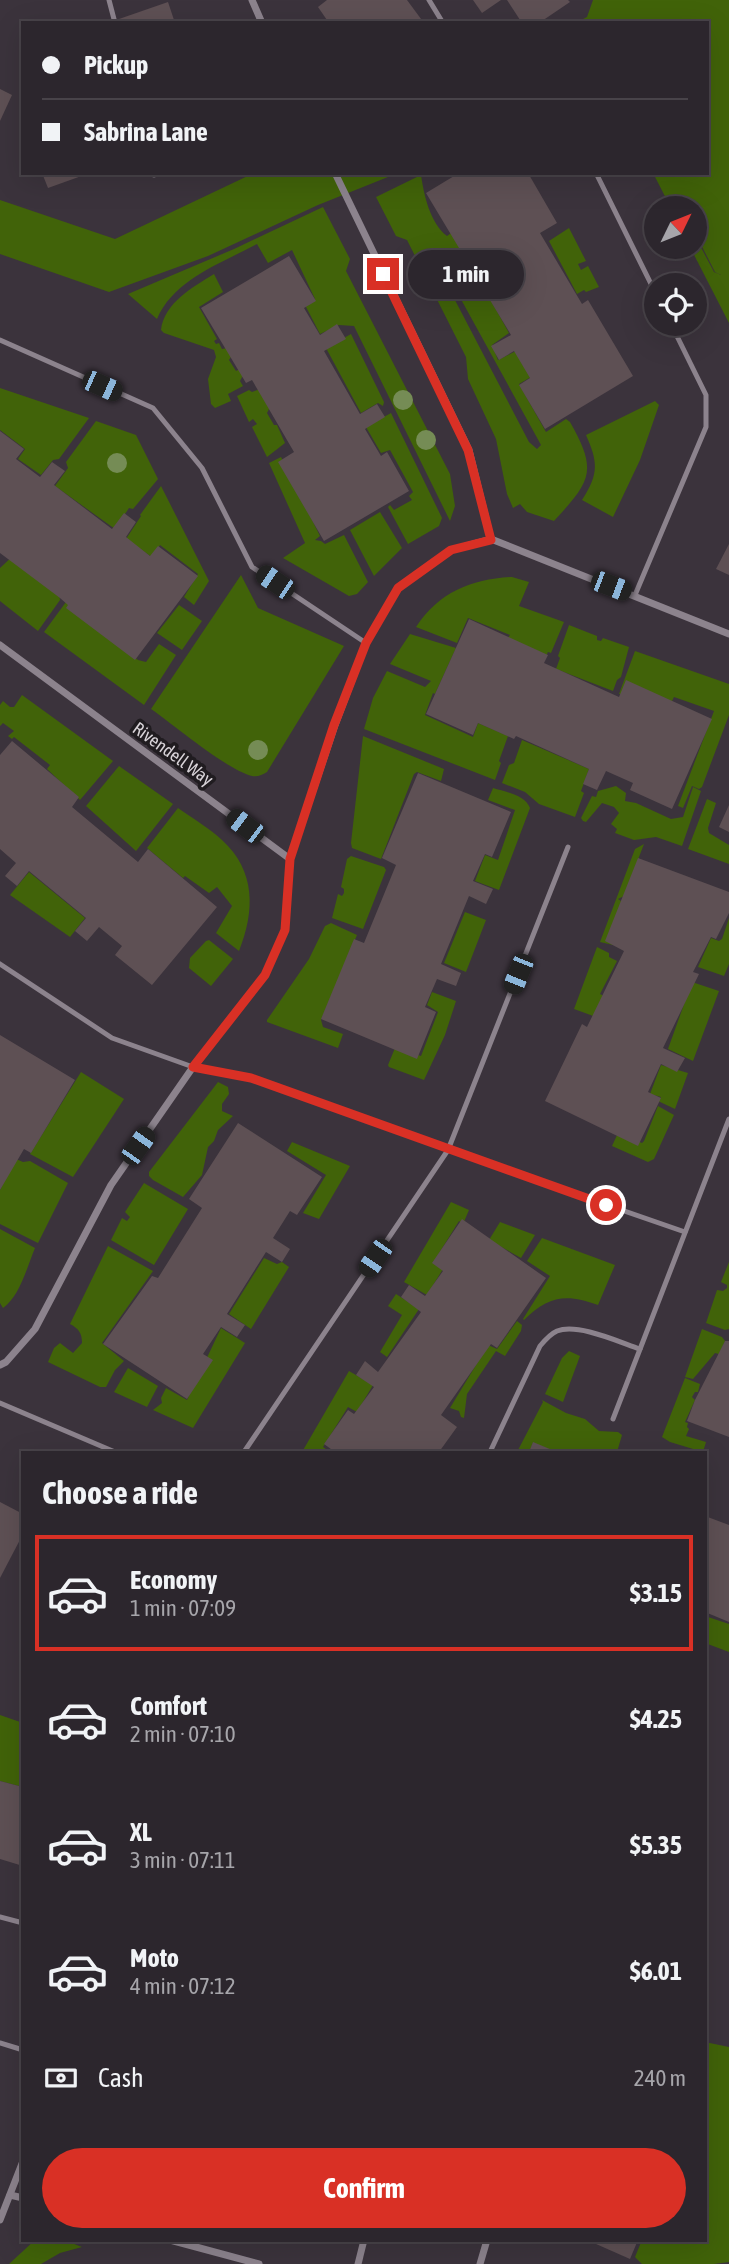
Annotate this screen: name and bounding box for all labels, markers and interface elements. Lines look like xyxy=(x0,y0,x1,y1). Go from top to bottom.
text: Pickup xyxy=(84,50,148,80)
text: Sabrina Lane xyxy=(84,117,208,147)
north arrow xyxy=(644,196,707,259)
map controls xyxy=(644,196,707,336)
callout: 1 min xyxy=(408,250,523,298)
route end xyxy=(367,258,399,290)
text: 1 min xyxy=(443,261,489,287)
button: locate xyxy=(644,273,707,336)
car xyxy=(79,368,126,404)
car xyxy=(252,562,299,602)
car xyxy=(588,569,635,603)
street label: Rivendell Way xyxy=(129,717,218,790)
car xyxy=(222,805,269,847)
car xyxy=(501,951,536,997)
car xyxy=(118,1123,159,1169)
route start xyxy=(590,1189,622,1221)
car xyxy=(355,1235,396,1281)
text: Choose a ride xyxy=(42,1474,198,1511)
icon: car xyxy=(46,1562,109,1625)
text: Economy xyxy=(130,1565,217,1595)
text: $3.15 xyxy=(630,1578,682,1608)
text: 1 min · 07:09 xyxy=(130,1595,236,1621)
icon: car xyxy=(46,1688,109,1751)
text: Comfort xyxy=(130,1691,207,1721)
text: $4.25 xyxy=(630,1704,682,1734)
text: 2 min · 07:10 xyxy=(130,1721,236,1747)
icon: car xyxy=(46,1814,109,1877)
text: XL xyxy=(130,1817,152,1847)
text: $5.35 xyxy=(630,1830,682,1860)
text: 3 min · 07:11 xyxy=(130,1847,236,1873)
icon: car xyxy=(46,1940,109,2003)
text: Moto xyxy=(130,1943,179,1973)
text: $6.01 xyxy=(630,1956,682,1986)
text: 4 min · 07:12 xyxy=(130,1973,236,1999)
icon: cash xyxy=(42,2059,80,2097)
text: Cash xyxy=(98,2063,144,2093)
text: 240 m xyxy=(634,2065,686,2091)
button: Confirm xyxy=(42,2148,686,2228)

